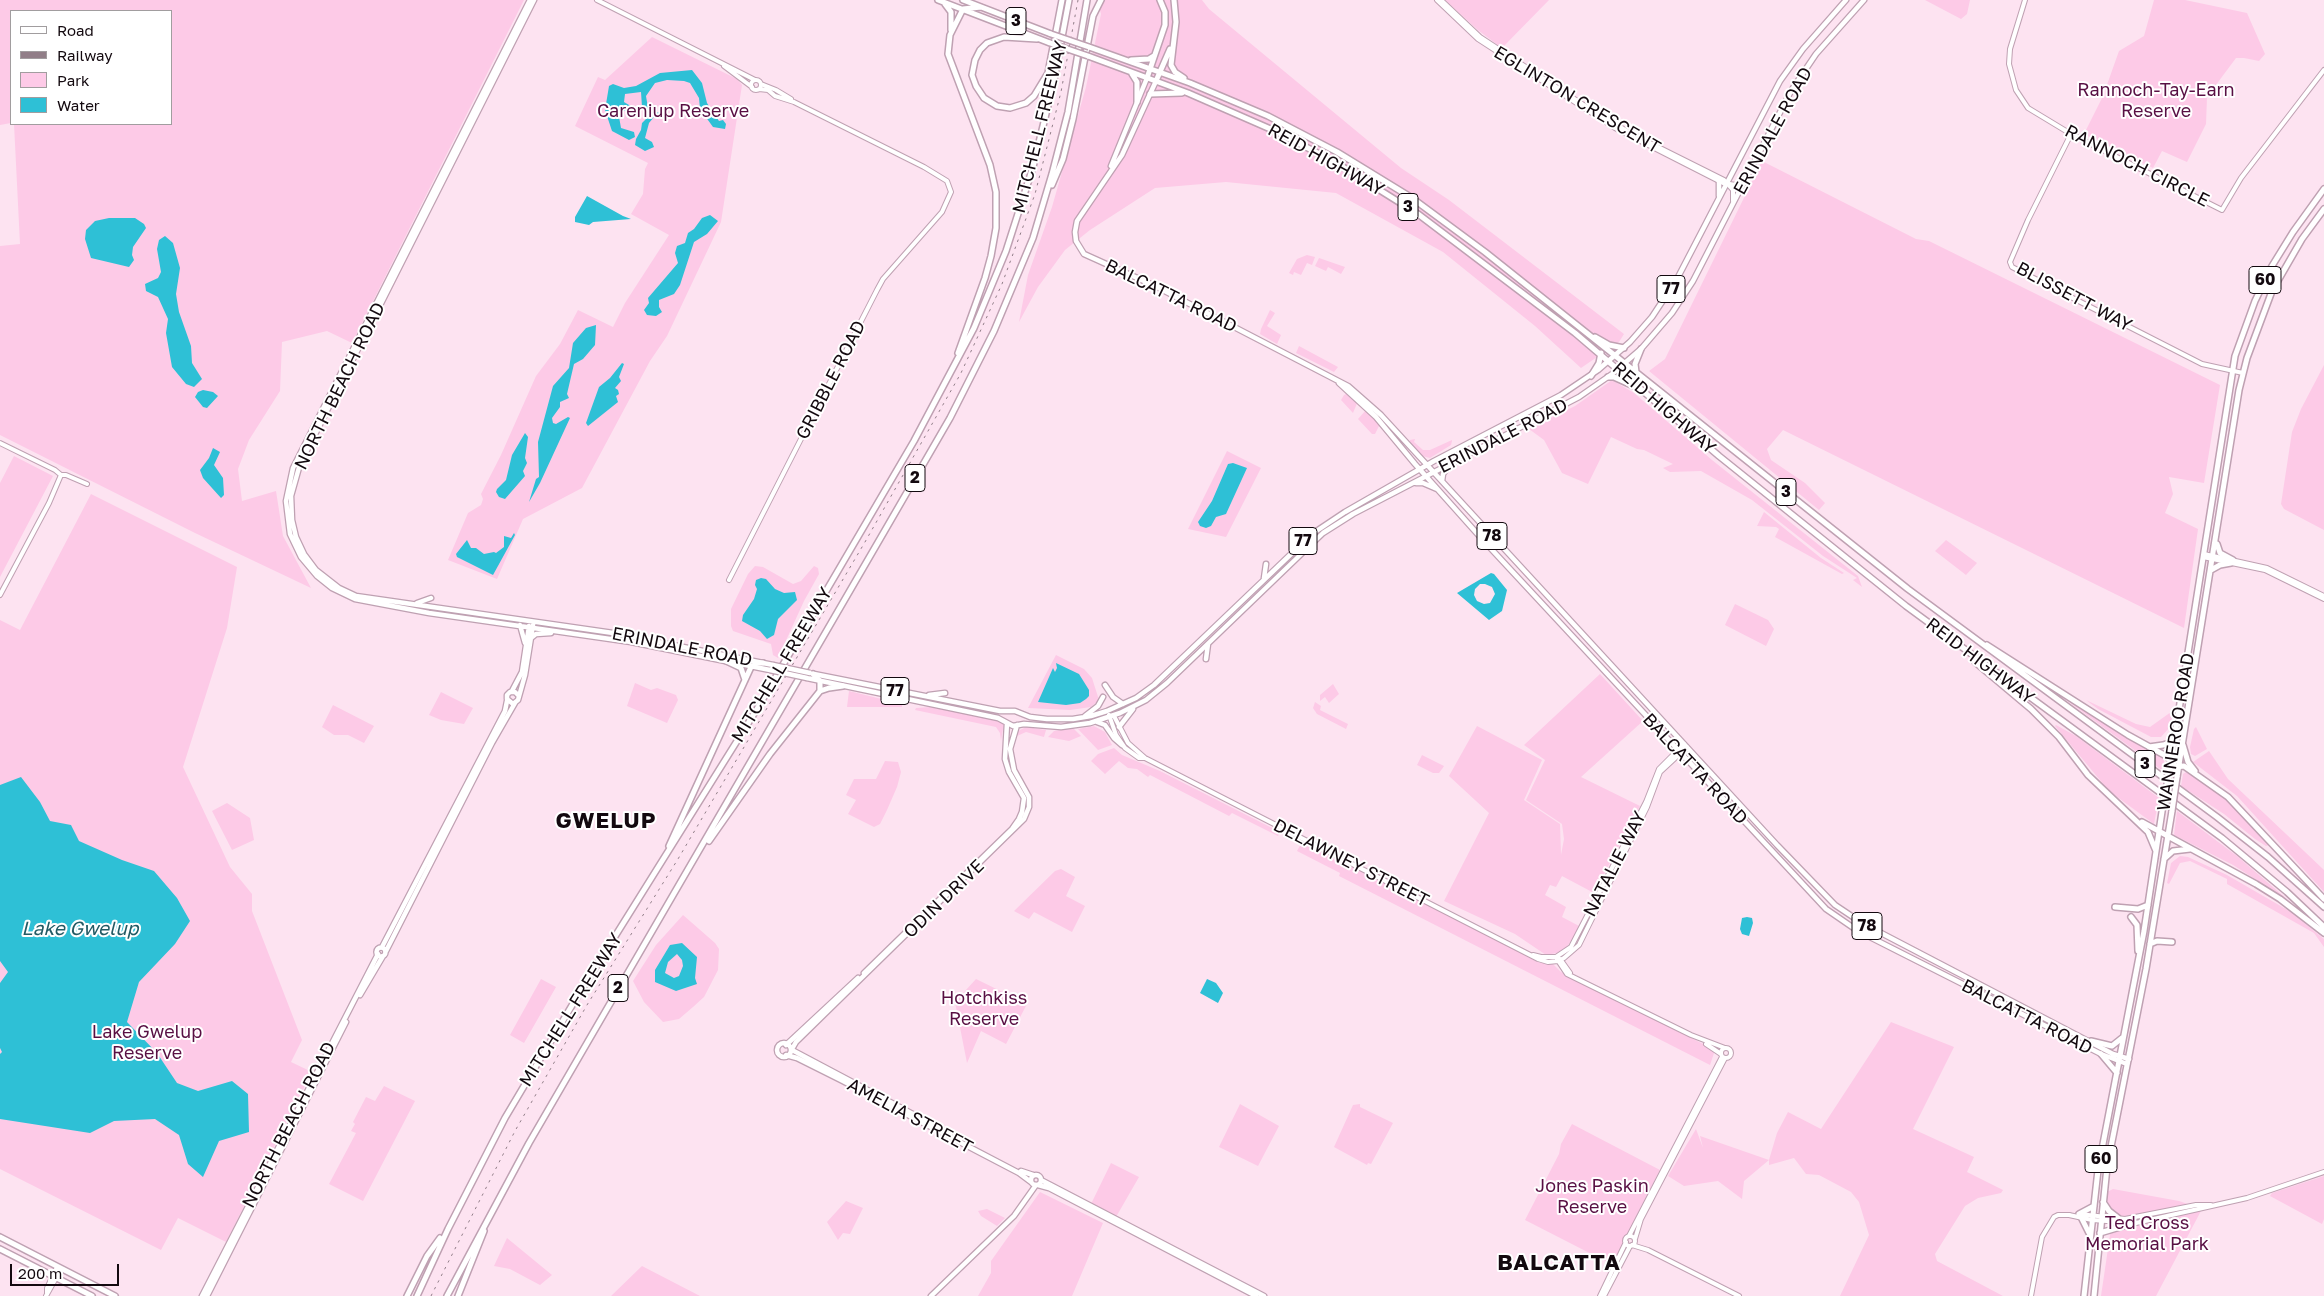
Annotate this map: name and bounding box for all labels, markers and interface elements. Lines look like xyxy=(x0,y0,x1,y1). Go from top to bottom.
road number: 3 xyxy=(1006,8,1026,34)
legend xyxy=(10,10,172,125)
text: Road xyxy=(57,21,94,39)
street label: MITCHELL FREEWAY xyxy=(1008,39,1072,215)
street label: EGLINTON CRESCENT xyxy=(1490,42,1664,158)
text: Railway xyxy=(57,46,113,64)
street label: ERINDALE ROAD xyxy=(1729,63,1817,199)
text: Park xyxy=(57,71,89,89)
park label: Rannoch-Tay-Earn Reserve xyxy=(2077,79,2235,122)
text: Water xyxy=(57,96,100,114)
park label: Careniup Reserve xyxy=(597,100,749,122)
street label: REID HIGHWAY xyxy=(1264,119,1388,201)
street label: RANNOCH CIRCLE xyxy=(2061,120,2213,212)
road number: 3 xyxy=(1398,193,1418,220)
street label: BALCATTA ROAD xyxy=(1102,255,1240,337)
street label: BLISSETT WAY xyxy=(2013,257,2135,337)
road number: 60 xyxy=(2249,266,2281,294)
road number: 77 xyxy=(1657,276,1685,302)
street label: NORTH BEACH ROAD xyxy=(290,299,390,473)
street label: GRIBBLE ROAD xyxy=(792,317,870,443)
street label: REID HIGHWAY xyxy=(1608,357,1720,459)
street label: ERINDALE ROAD xyxy=(1435,394,1571,478)
road number: 2 xyxy=(905,464,925,492)
road number: 3 xyxy=(1776,478,1796,506)
road number: 78 xyxy=(1477,522,1507,550)
road number: 77 xyxy=(1289,528,1317,554)
street label: MITCHELL FREEWAY xyxy=(727,584,837,746)
street label: REID HIGHWAY xyxy=(1922,613,2038,709)
street label: ERINDALE ROAD xyxy=(610,623,754,671)
street label: WANNEROO ROAD xyxy=(2153,651,2199,813)
road number: 77 xyxy=(881,678,909,704)
street label: BALCATTA ROAD xyxy=(1638,709,1752,829)
road number: 3 xyxy=(2135,751,2155,778)
district label: GWELUP xyxy=(555,808,657,834)
street label: NATALIE WAY xyxy=(1579,808,1651,920)
street label: DELAWNEY STREET xyxy=(1270,814,1432,912)
street label: ODIN DRIVE xyxy=(899,855,989,943)
road number: 78 xyxy=(1852,912,1882,939)
water label: Lake Gwelup xyxy=(22,918,138,940)
street label: MITCHELL FREEWAY xyxy=(515,929,627,1091)
road number: 2 xyxy=(608,974,628,1001)
street label: BALCATTA ROAD xyxy=(1958,975,2096,1059)
park label: Hotchkiss Reserve xyxy=(941,987,1027,1030)
park label: Lake Gwelup Reserve xyxy=(92,1021,202,1064)
street label: NORTH BEACH ROAD xyxy=(238,1038,340,1212)
street label: AMELIA STREET xyxy=(844,1074,976,1158)
road number: 60 xyxy=(2085,1146,2117,1172)
park label: Jones Paskin Reserve xyxy=(1535,1175,1649,1218)
park label: Ted Cross Memorial Park xyxy=(2085,1212,2209,1254)
district label: BALCATTA xyxy=(1496,1250,1622,1276)
scale bar xyxy=(12,1254,121,1286)
text: 200 m xyxy=(18,1264,62,1282)

